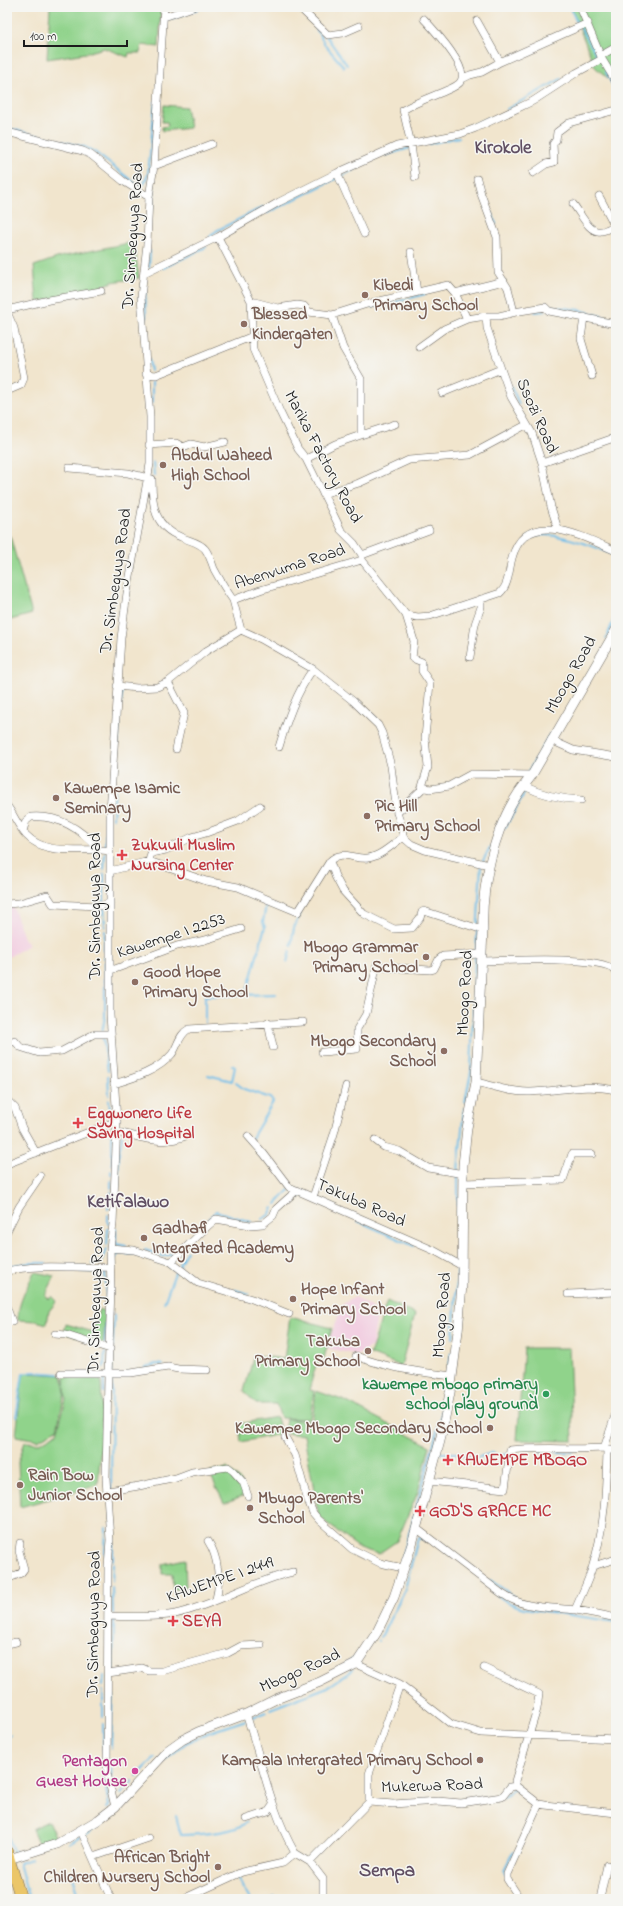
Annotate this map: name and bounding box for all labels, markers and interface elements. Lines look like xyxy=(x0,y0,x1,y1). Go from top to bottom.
scale bar xyxy=(24,22,127,48)
text: 100 m xyxy=(30,28,57,46)
district label: Kirokole xyxy=(474,135,532,162)
street label: Dr. Simbeguya Road xyxy=(115,162,153,311)
place label: Kibedi Primary School xyxy=(373,273,478,320)
marker: Kibedi Primary School xyxy=(360,290,370,300)
place label: Blessed Kindergaten xyxy=(251,302,333,349)
marker: Blessed Kindergaten xyxy=(239,319,249,329)
street label: Ssozi Road xyxy=(509,374,565,458)
street label: Marika Factory Road xyxy=(277,386,369,529)
place label: Abdul Waheed High School xyxy=(171,443,272,490)
marker: Abdul Waheed High School xyxy=(158,460,168,470)
street label: Dr. Simbeguya Road xyxy=(93,506,141,656)
street label: Abenvuma Road xyxy=(231,537,349,597)
street label: Mbogo Road xyxy=(539,631,605,719)
place label: Kawempe Isamic Seminary xyxy=(64,776,181,823)
marker: Kawempe Isamic Seminary xyxy=(51,793,61,803)
place label: Pic Hill Primary School xyxy=(375,794,480,841)
marker: Pic Hill Primary School xyxy=(362,811,372,821)
street label: Dr. Simbeguya Road xyxy=(83,832,110,980)
place label: Zukuuli Muslim Nursing Center xyxy=(131,833,235,880)
marker: Zukuuli Muslim Nursing Center xyxy=(116,849,128,861)
street label: Kawempe I 2253 xyxy=(114,907,228,965)
place label: Mbogo Grammar Primary School xyxy=(303,935,419,982)
street label: Mbogo Road xyxy=(450,949,482,1037)
marker: Mbogo Grammar Primary School xyxy=(421,952,431,962)
place label: Good Hope Primary School xyxy=(143,960,248,1007)
marker: Good Hope Primary School xyxy=(130,977,140,987)
place label: Mbogo Secondary School xyxy=(310,1029,437,1074)
marker: Mbogo Secondary School xyxy=(439,1046,449,1056)
place label: Eggwonero Life Saving Hospital xyxy=(87,1101,195,1148)
marker: Eggwonero Life Saving Hospital xyxy=(72,1117,84,1129)
street label: Takuba Road xyxy=(312,1172,410,1234)
district label: Ketifalawo xyxy=(87,1189,169,1216)
place label: Gadhafi Integrated Academy xyxy=(152,1216,294,1263)
street label: Dr. Simbeguya Road xyxy=(81,1226,113,1375)
marker: Gadhafi Integrated Academy xyxy=(139,1233,149,1243)
street label: Mbogo Road xyxy=(426,1271,460,1359)
place label: Hope Infant Primary School xyxy=(301,1277,406,1324)
marker: Hope Infant Primary School xyxy=(288,1294,298,1304)
place label: Takuba Primary School xyxy=(255,1329,360,1376)
marker: Takuba Primary School xyxy=(363,1346,373,1356)
place label: kawempe mbogo primary school play ground xyxy=(362,1372,539,1419)
marker: kawempe mbogo primary school play ground xyxy=(541,1389,551,1399)
place label: Kawempe Mbogo Secondary School xyxy=(235,1416,482,1443)
marker: Kawempe Mbogo Secondary School xyxy=(485,1423,495,1433)
place label: KAWEMPE MBOGO xyxy=(457,1448,587,1473)
marker: KAWEMPE MBOGO xyxy=(442,1454,454,1466)
place label: Rain Bow Junior School xyxy=(28,1463,122,1508)
marker: Rain Bow Junior School xyxy=(15,1480,25,1490)
place label: Mbugo Parents' School xyxy=(258,1486,363,1531)
place label: GOD'S GRACE MC xyxy=(429,1499,552,1524)
marker: Mbugo Parents' School xyxy=(245,1503,255,1513)
marker: GOD'S GRACE MC xyxy=(414,1505,426,1517)
street label: Dr. Simbeguya Road xyxy=(80,1550,110,1698)
street label: KAWEMPE I 2449 xyxy=(163,1550,277,1610)
place label: SEYA xyxy=(182,1609,222,1634)
marker: SEYA xyxy=(167,1615,179,1627)
street label: Mbogo Road xyxy=(256,1642,346,1702)
place label: Kampala Intergrated Primary School xyxy=(221,1748,472,1775)
place label: Pentagon Guest House xyxy=(36,1749,128,1794)
marker: Kampala Intergrated Primary School xyxy=(475,1755,485,1765)
marker: Pentagon Guest House xyxy=(130,1766,140,1776)
street label: Mukerwa Road xyxy=(381,1772,484,1800)
place label: African Bright Children Nursery School xyxy=(43,1845,210,1892)
district label: Sempa xyxy=(359,1858,415,1885)
marker: African Bright Children Nursery School xyxy=(213,1862,223,1872)

